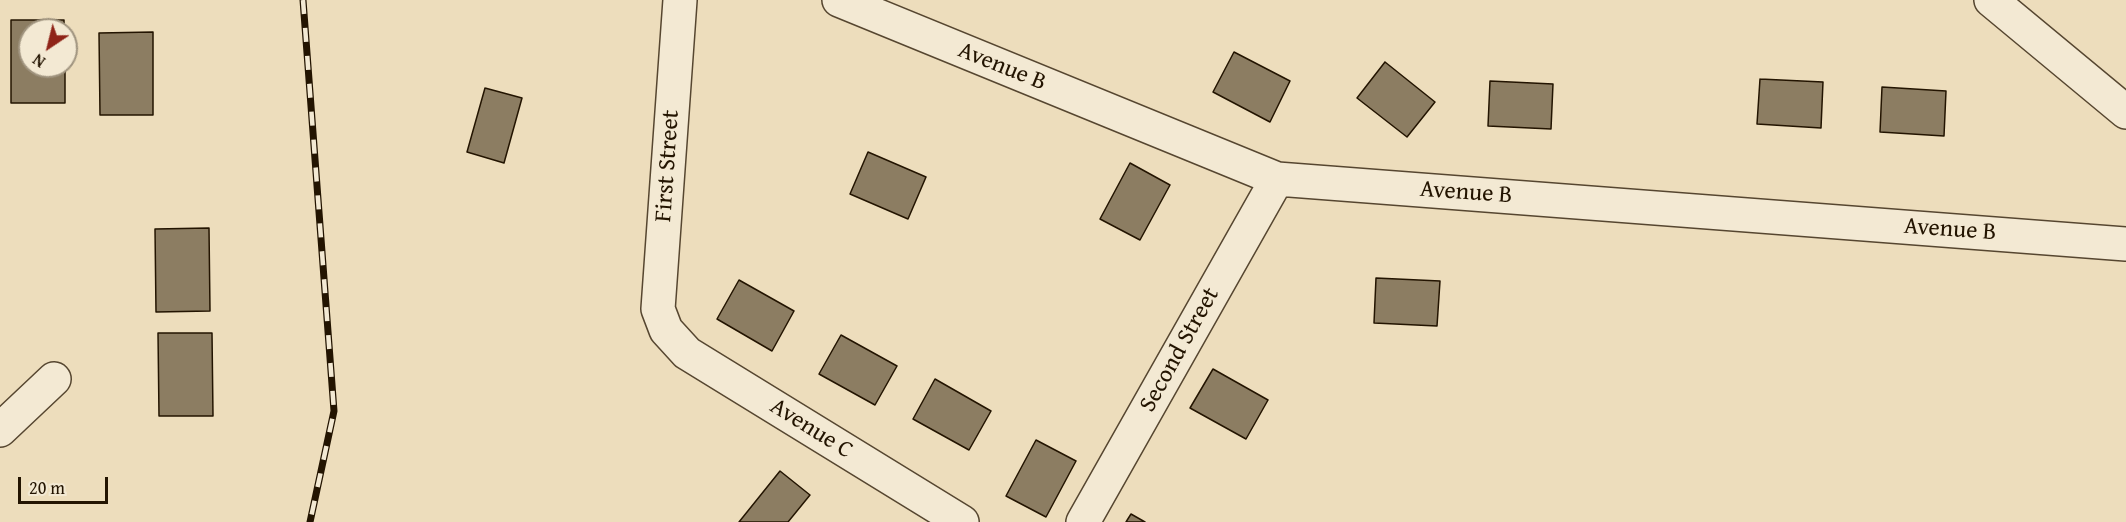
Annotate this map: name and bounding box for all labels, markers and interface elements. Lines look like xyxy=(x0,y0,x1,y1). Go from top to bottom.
north arrow xyxy=(18,18,78,78)
street label: Avenue B xyxy=(954,36,1050,98)
text: N xyxy=(28,48,50,74)
street label: First Street xyxy=(650,109,686,223)
street label: Avenue B xyxy=(1419,175,1513,211)
street label: Avenue B xyxy=(1903,212,1997,248)
street label: Second Street xyxy=(1134,283,1226,417)
street label: Avenue C xyxy=(764,392,858,466)
scale bar xyxy=(21,465,111,503)
text: 20 m xyxy=(29,474,65,501)

